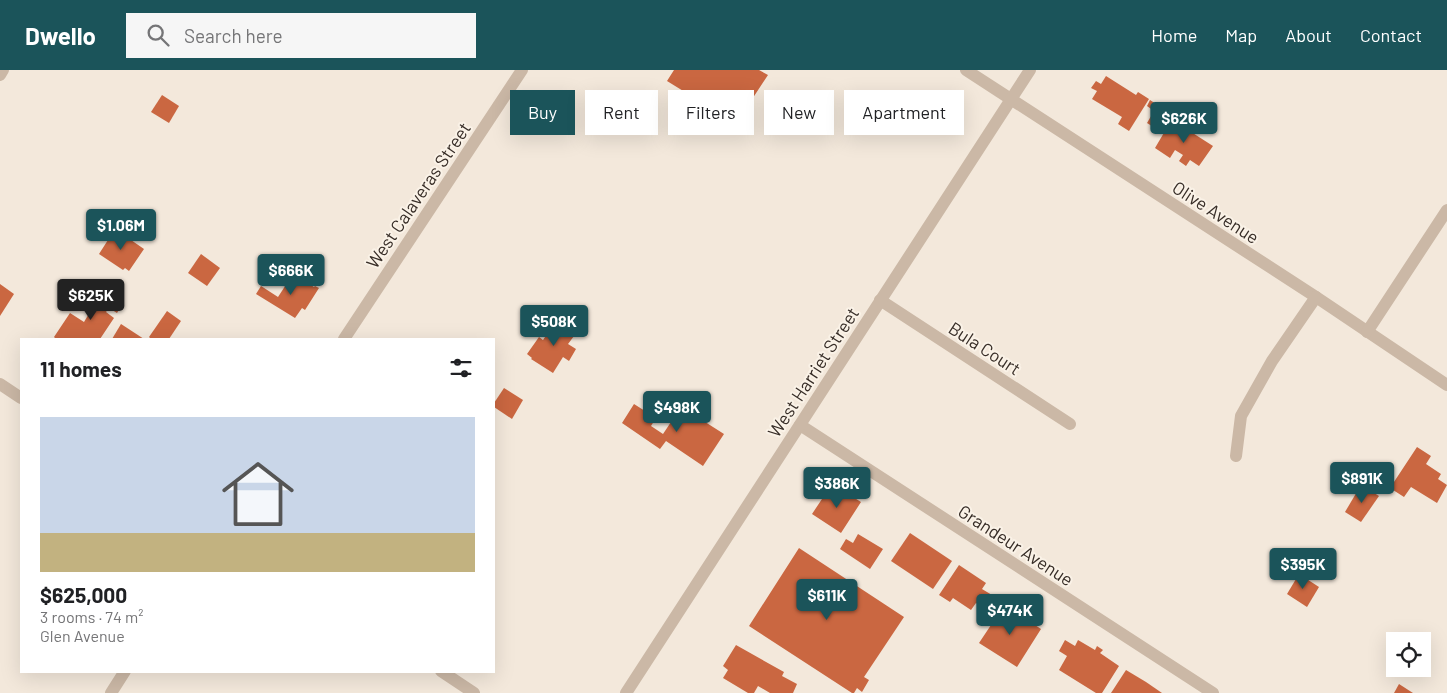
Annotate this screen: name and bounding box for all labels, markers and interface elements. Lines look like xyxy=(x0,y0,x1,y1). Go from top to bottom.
search box xyxy=(126,13,476,58)
text: Dwello xyxy=(25,21,96,50)
icon: search xyxy=(144,21,172,49)
text: Search here xyxy=(184,24,283,47)
text: Home xyxy=(1151,24,1197,46)
text: Map xyxy=(1225,24,1257,46)
text: About xyxy=(1285,24,1332,46)
text: Contact xyxy=(1360,24,1422,46)
chip: Buy xyxy=(510,90,575,135)
chip: Rent xyxy=(585,90,658,135)
chip: Filters xyxy=(668,90,754,135)
chip: New xyxy=(764,90,834,135)
chip: Apartment xyxy=(844,90,964,135)
pin: $626K xyxy=(1149,102,1219,144)
text: $626K xyxy=(1161,108,1207,127)
street label: West Calaveras Street xyxy=(361,118,475,272)
street label: Olive Avenue xyxy=(1169,176,1263,248)
pin: $1.06M xyxy=(80,208,162,251)
text: $1.06M xyxy=(97,215,145,234)
pin: $666K xyxy=(256,254,326,296)
text: $666K xyxy=(269,260,313,279)
pin: $625K xyxy=(56,278,126,321)
text: $625K xyxy=(68,285,114,304)
street label: West Harriet Street xyxy=(763,303,863,441)
pin: $508K xyxy=(519,304,589,347)
text: $508K xyxy=(531,311,577,330)
street label: Bula Court xyxy=(945,317,1025,379)
icon: filters xyxy=(447,354,475,382)
text: 11 homes xyxy=(40,356,122,381)
pin: $498K xyxy=(642,390,712,433)
text: $498K xyxy=(654,397,700,416)
icon: home xyxy=(213,449,303,539)
pin: $891K xyxy=(1327,462,1397,504)
pin: $386K xyxy=(802,466,872,509)
text: $891K xyxy=(1341,468,1383,487)
text: $386K xyxy=(814,473,860,492)
street label: Grandeur Avenue xyxy=(954,500,1078,590)
pin: $395K xyxy=(1268,548,1338,590)
text: $395K xyxy=(1281,554,1325,573)
pin: $611K xyxy=(792,578,862,621)
text: $625,000 xyxy=(40,582,127,607)
text: $611K xyxy=(807,585,847,604)
pin: $474K xyxy=(975,594,1045,636)
text: $474K xyxy=(987,600,1033,619)
text: 3 rooms · 74 m² xyxy=(40,607,143,626)
text: Glen Avenue xyxy=(40,626,125,645)
map controls xyxy=(1386,632,1431,677)
button: locate xyxy=(1386,632,1431,677)

